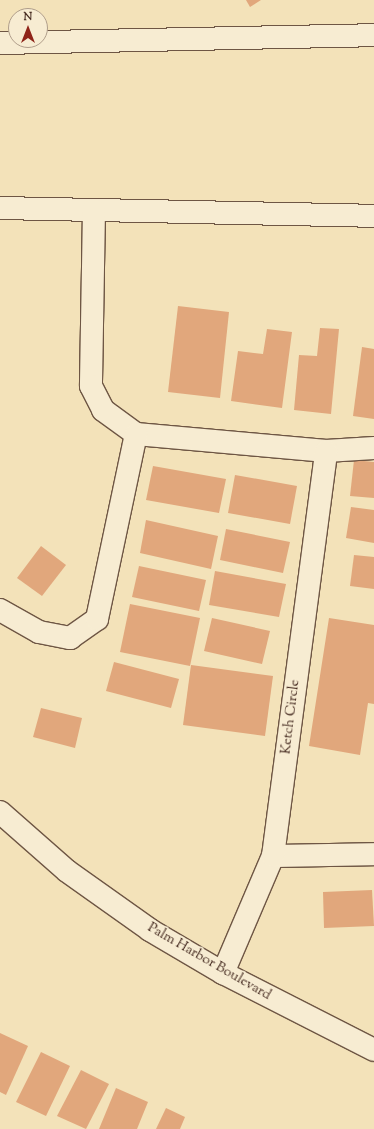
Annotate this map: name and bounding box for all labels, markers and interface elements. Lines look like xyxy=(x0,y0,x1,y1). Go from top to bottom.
north arrow xyxy=(8,8,48,48)
text: N xyxy=(24,9,32,25)
street label: Ketch Circle xyxy=(278,679,304,755)
street label: Palm Harbor Boulevard xyxy=(144,920,274,1004)

